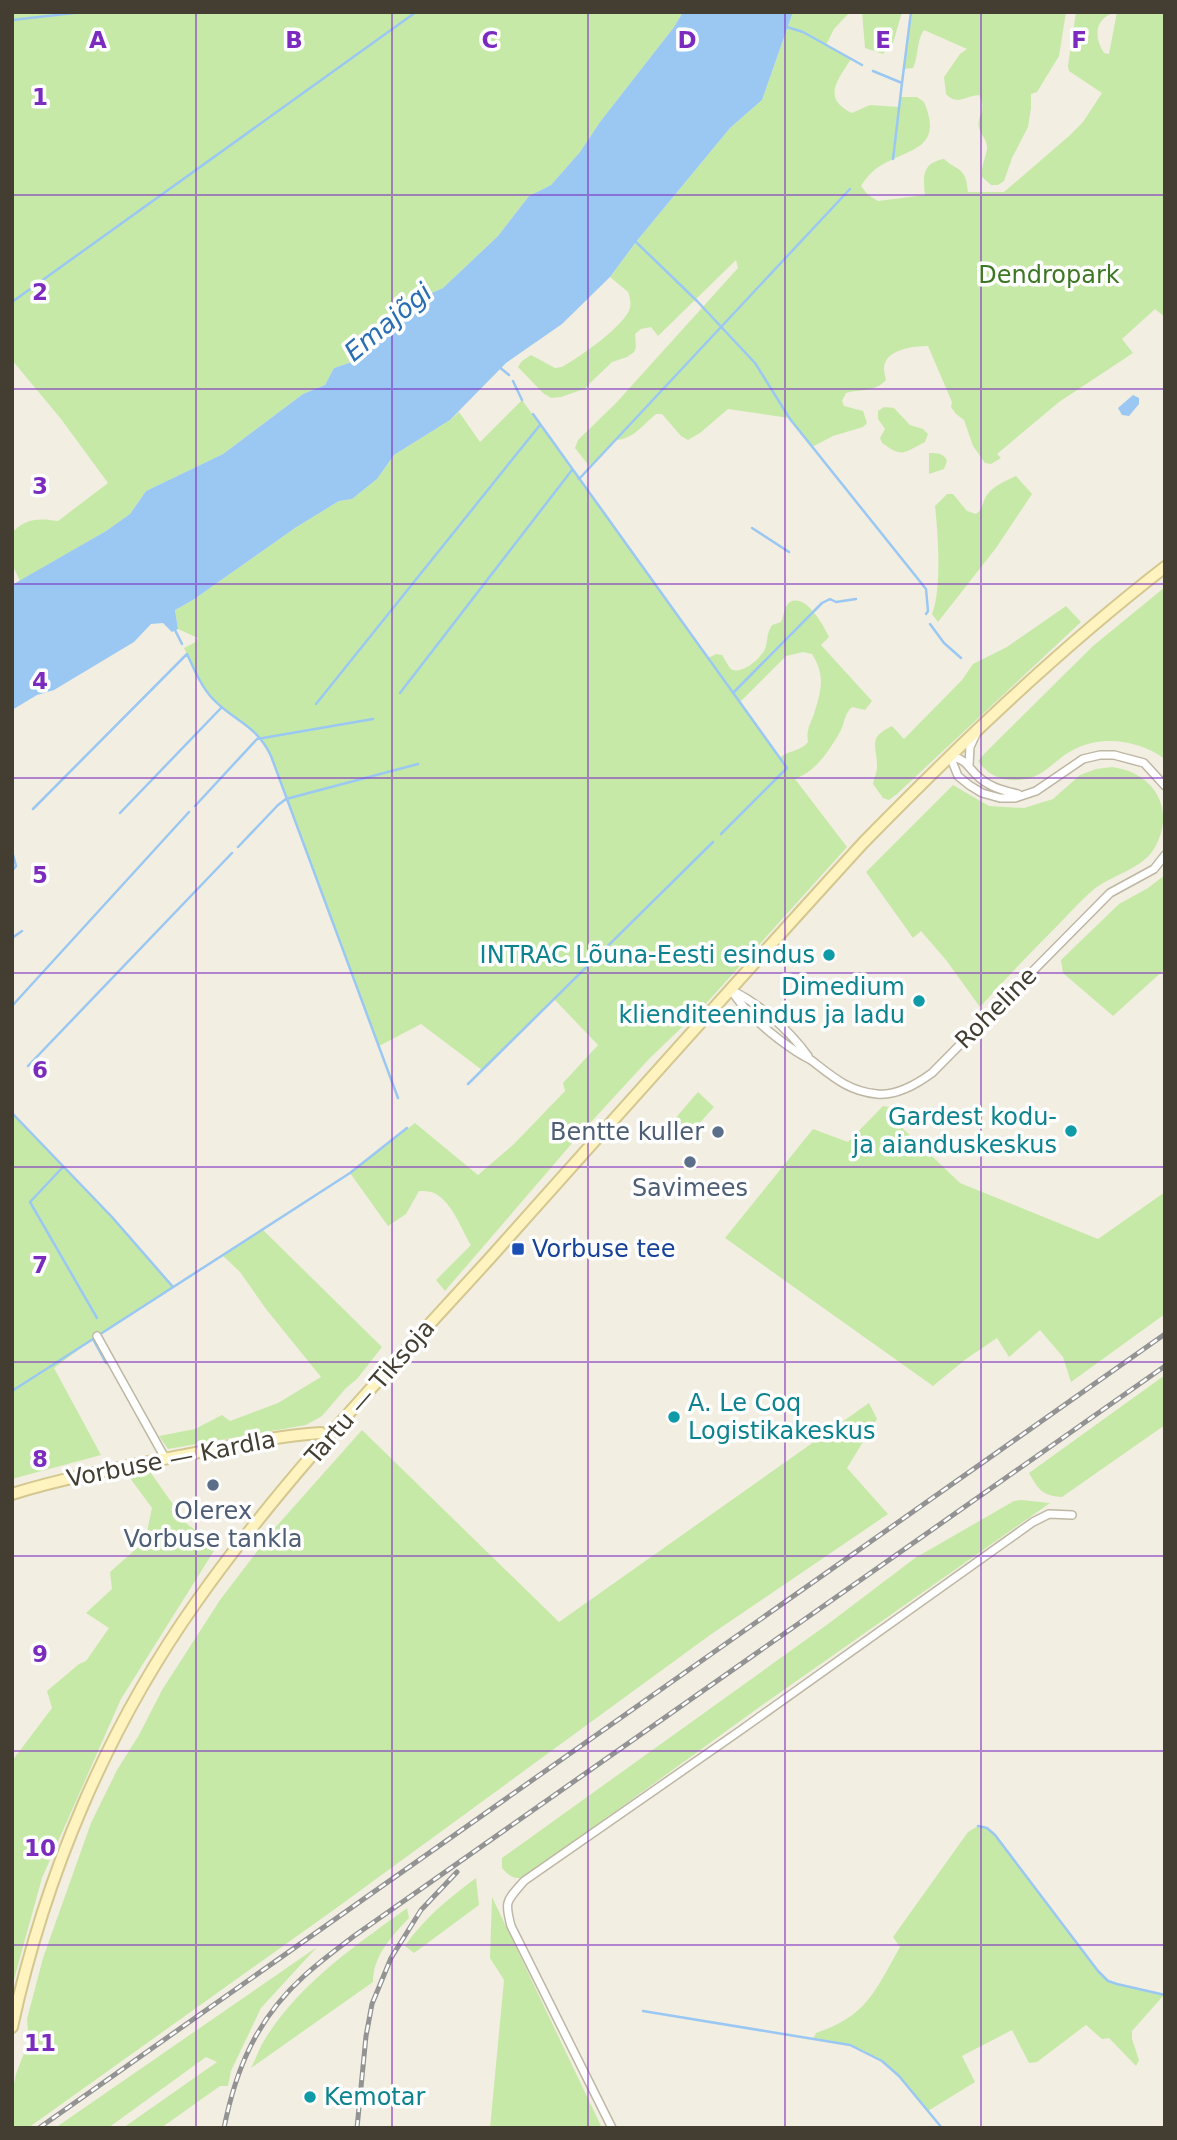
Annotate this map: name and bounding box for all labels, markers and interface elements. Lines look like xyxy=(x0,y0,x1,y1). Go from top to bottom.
text: A xyxy=(89,27,107,53)
text: B xyxy=(285,27,303,53)
text: C xyxy=(482,27,498,53)
text: D xyxy=(677,27,697,53)
text: E xyxy=(875,27,891,53)
text: F xyxy=(1071,27,1087,53)
text: 1 xyxy=(32,84,48,110)
park label: Dendropark xyxy=(978,261,1120,289)
water label: Emajõgi xyxy=(338,276,438,367)
text: 2 xyxy=(32,279,48,305)
text: 3 xyxy=(32,473,48,499)
text: 4 xyxy=(32,668,48,694)
text: 5 xyxy=(32,862,48,888)
place label: INTRAC Lõuna-Eesti esindus xyxy=(480,941,815,969)
marker: INTRAC Lõuna-Eesti esindus xyxy=(821,947,837,963)
street label: Roheline xyxy=(949,961,1043,1055)
place label: Dimedium klienditeenindus ja ladu xyxy=(618,973,905,1029)
marker: Dimedium klienditeenindus ja ladu xyxy=(911,993,927,1009)
text: 6 xyxy=(32,1057,48,1083)
place label: Gardest kodu- ja aianduskeskus xyxy=(852,1103,1057,1159)
place label: Bentte kuller xyxy=(550,1118,704,1146)
marker: Gardest kodu- ja aianduskeskus xyxy=(1063,1123,1079,1139)
marker: Bentte kuller xyxy=(710,1124,726,1140)
marker: Savimees xyxy=(682,1154,698,1170)
place label: Savimees xyxy=(632,1174,748,1202)
place label: Vorbuse tee xyxy=(532,1235,675,1263)
marker: Vorbuse tee xyxy=(510,1241,526,1257)
text: 7 xyxy=(32,1252,48,1278)
street label: Tartu — Tiksoja xyxy=(299,1314,440,1471)
place label: A. Le Coq Logistikakeskus xyxy=(688,1389,876,1445)
marker: A. Le Coq Logistikakeskus xyxy=(666,1409,682,1425)
street label: Vorbuse — Kardla xyxy=(64,1425,278,1493)
text: 8 xyxy=(32,1446,48,1472)
marker: Olerex Vorbuse tankla xyxy=(205,1477,221,1493)
place label: Olerex Vorbuse tankla xyxy=(123,1497,303,1553)
text: 9 xyxy=(32,1641,48,1667)
text: 10 xyxy=(24,1835,56,1861)
text: 11 xyxy=(24,2030,56,2056)
place label: Kemotar xyxy=(324,2083,425,2111)
marker: Kemotar xyxy=(302,2089,318,2105)

